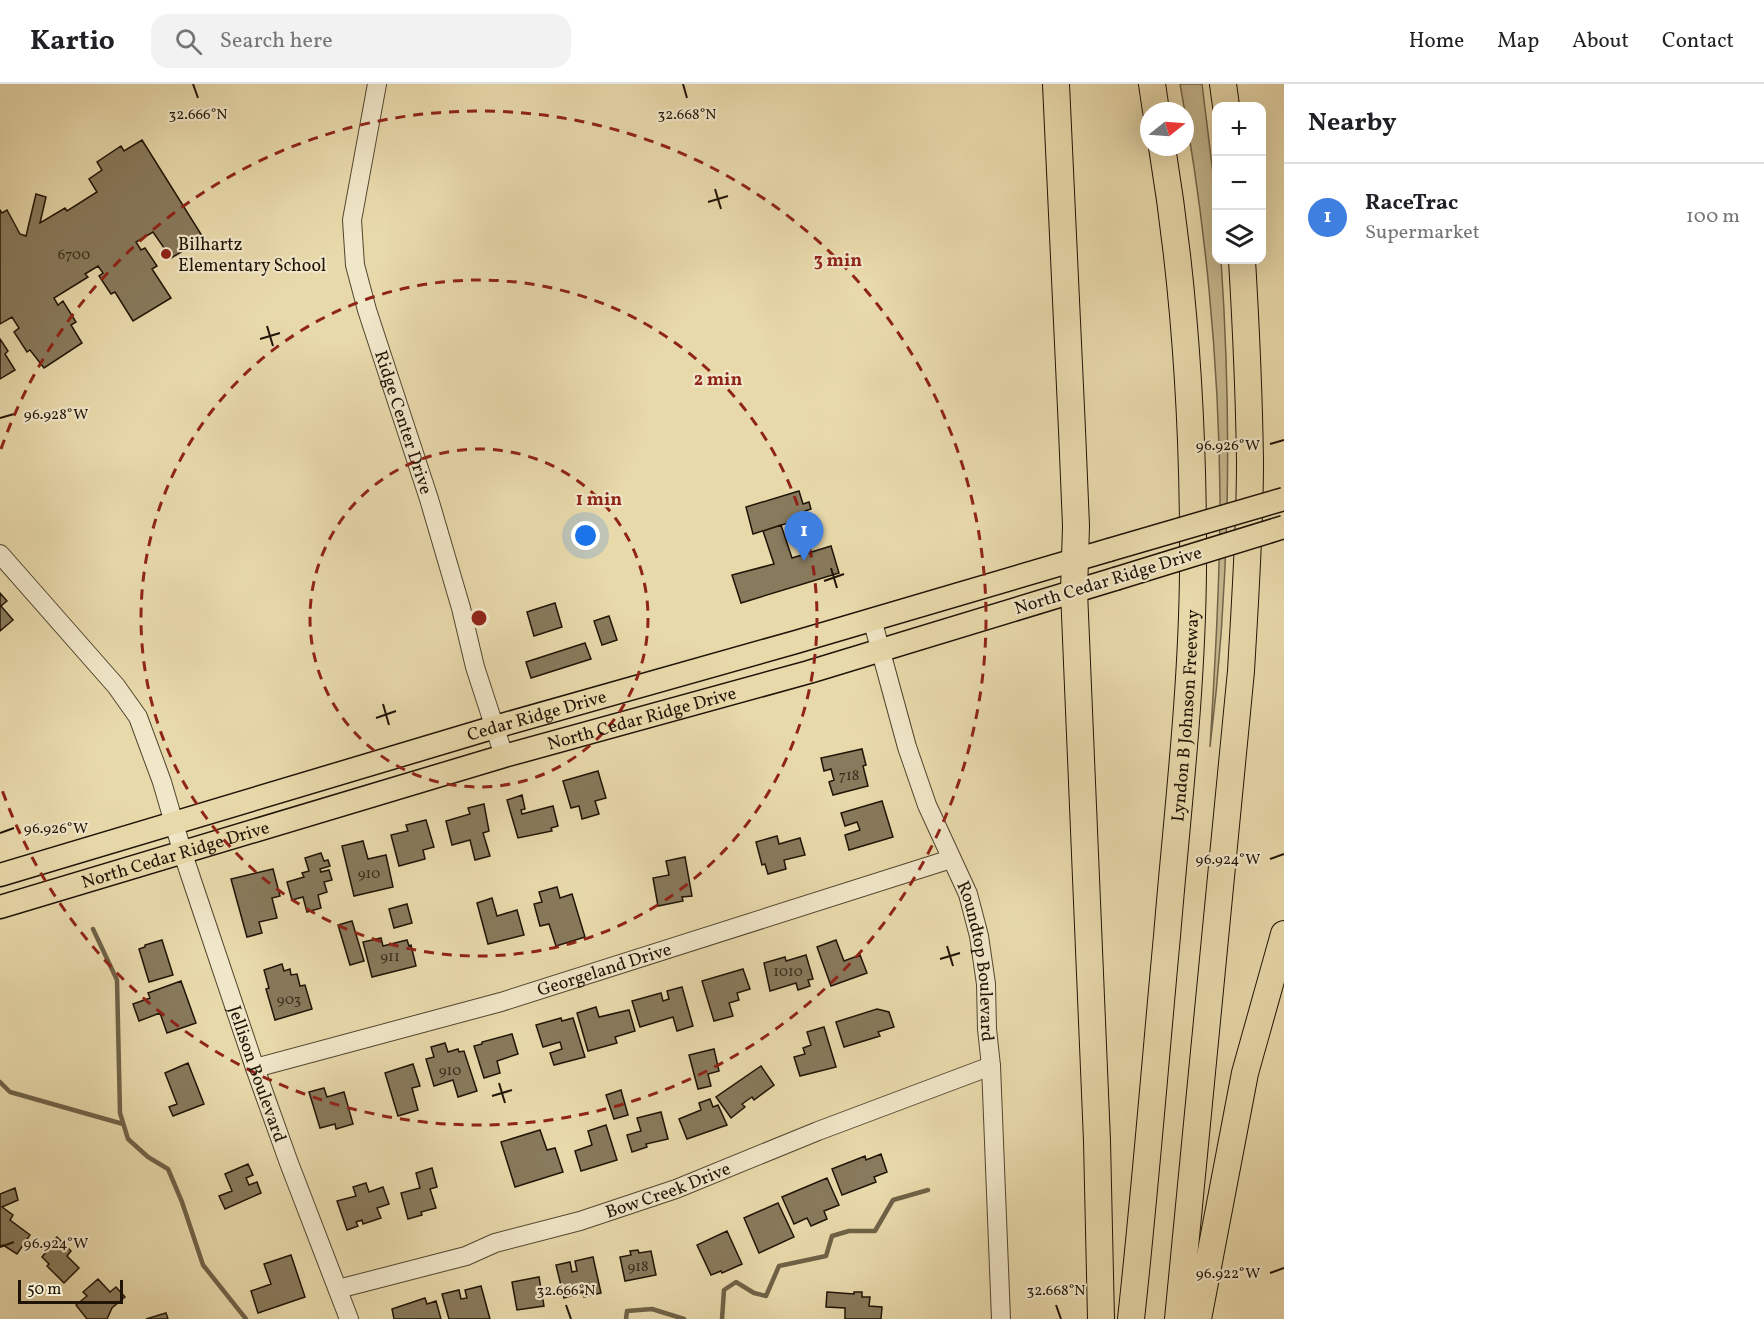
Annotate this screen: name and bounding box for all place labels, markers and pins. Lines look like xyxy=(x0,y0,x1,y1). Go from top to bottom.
place label: Bilhartz Elementary School xyxy=(178,233,326,279)
marker: Bilhartz Elementary School xyxy=(159,247,173,261)
pin: 1 xyxy=(784,512,824,561)
centre of rings xyxy=(469,608,489,628)

